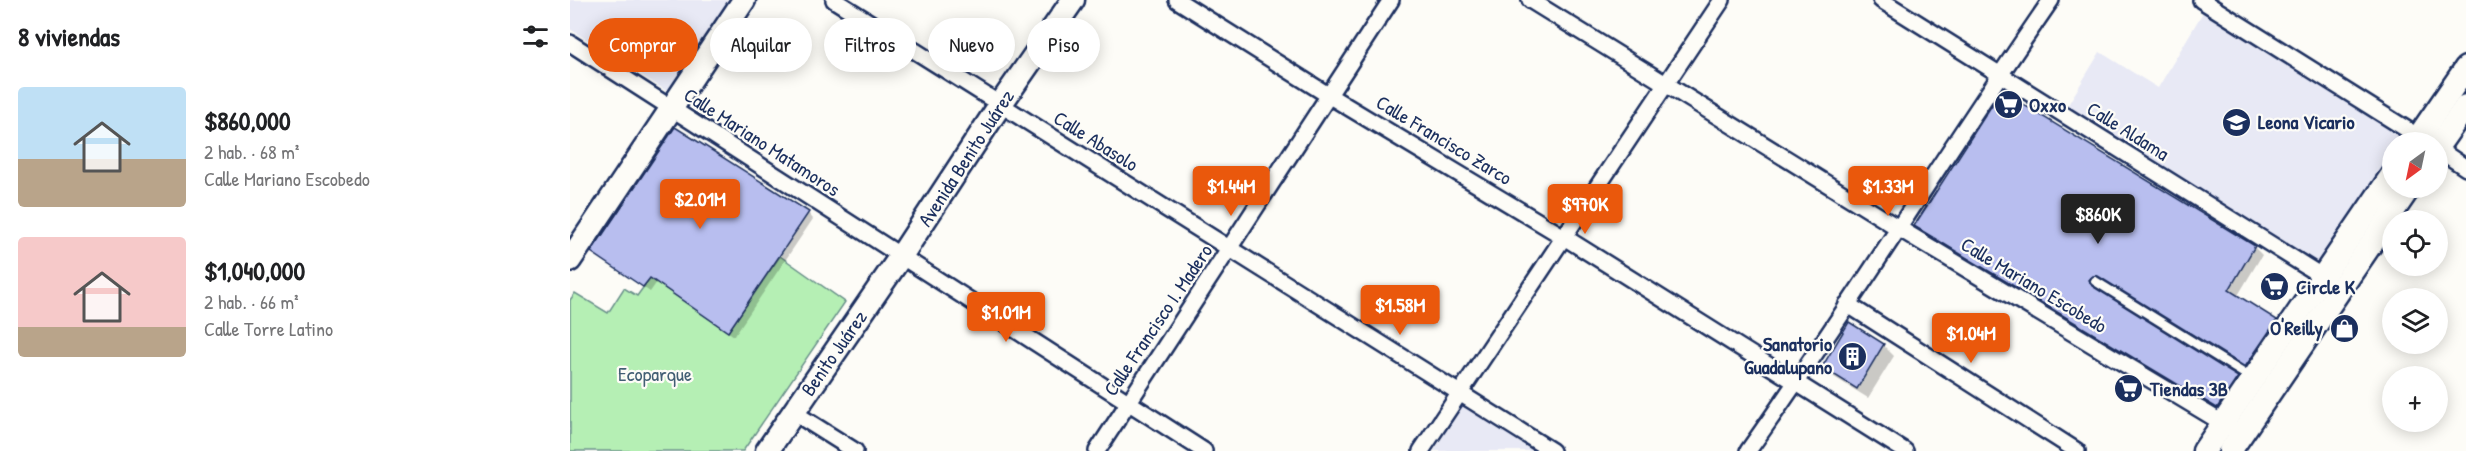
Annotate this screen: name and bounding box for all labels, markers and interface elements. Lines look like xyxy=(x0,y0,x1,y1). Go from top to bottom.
chip: Comprar xyxy=(588,18,698,72)
chip: Alquilar xyxy=(710,18,812,72)
chip: Filtros xyxy=(824,18,916,72)
chip: Nuevo xyxy=(928,18,1015,72)
chip: Piso xyxy=(1027,18,1100,72)
text: 8 viviendas xyxy=(18,19,120,54)
icon: filters xyxy=(519,20,552,53)
street label: Calle Mariano Matamoros xyxy=(679,81,846,202)
street label: Avenida Benito Juárez xyxy=(911,84,1020,231)
street label: Calle Francisco Zarco xyxy=(1371,88,1517,191)
supermarket icon: Oxxo xyxy=(1992,89,2024,121)
place label: Oxxo xyxy=(2029,91,2066,118)
street label: Calle Aldama xyxy=(2082,95,2175,167)
text: $860,000 xyxy=(204,103,291,138)
street label: Calle Abasolo xyxy=(1049,104,1144,177)
school or university icon: Leona Vicario xyxy=(2221,106,2253,138)
place label: Leona Vicario xyxy=(2258,108,2355,135)
icon: home xyxy=(66,111,138,183)
north arrow xyxy=(2382,132,2448,198)
map controls xyxy=(2382,132,2448,432)
text: 2 hab. · 68 m² xyxy=(204,138,299,165)
text: Calle Mariano Escobedo xyxy=(204,165,370,192)
pin: $1.44M xyxy=(1182,166,1280,217)
pin: $1.33M xyxy=(1839,166,1937,217)
text: $1.44M xyxy=(1207,172,1255,199)
text: $1.33M xyxy=(1862,172,1914,199)
pin: $2.01M xyxy=(651,179,749,230)
pin: $970K xyxy=(1543,184,1627,235)
text: $2.01M xyxy=(674,185,726,212)
text: $970K xyxy=(1562,190,1608,217)
pin: $860K xyxy=(2056,194,2140,245)
text: $860K xyxy=(2075,200,2121,227)
button: locate xyxy=(2382,210,2448,276)
street label: Calle Mariano Escobedo xyxy=(1956,230,2112,339)
street label: Calle Francisco I. Madero xyxy=(1097,239,1218,401)
text: $1,040,000 xyxy=(204,253,305,288)
icon: home xyxy=(66,261,138,333)
supermarket icon: Circle K xyxy=(2259,271,2291,303)
place label: Circle K xyxy=(2296,273,2356,300)
pin: $1.58M xyxy=(1351,285,1449,336)
text: 2 hab. · 66 m² xyxy=(204,288,299,315)
button: layers xyxy=(2382,288,2448,354)
text: $1.58M xyxy=(1375,291,1425,318)
pin: $1.01M xyxy=(957,292,1055,343)
text: $1.01M xyxy=(981,298,1031,325)
street label: Benito Juárez xyxy=(794,304,873,401)
shop icon: O'Reilly xyxy=(2328,312,2360,344)
pin: $1.04M xyxy=(1922,313,2020,364)
place label: O'Reilly xyxy=(2270,314,2324,342)
text: Calle Torre Latino xyxy=(204,315,333,342)
text: $1.04M xyxy=(1946,319,1996,346)
place label: Sanatorio Guadalupano xyxy=(1744,330,1832,381)
building icon: Sanatorio Guadalupano xyxy=(1837,340,1869,372)
park label: Ecoparque xyxy=(618,360,692,387)
button: + xyxy=(2382,366,2448,432)
supermarket icon: Tiendas 3B xyxy=(2113,373,2145,405)
place label: Tiendas 3B xyxy=(2149,375,2228,402)

